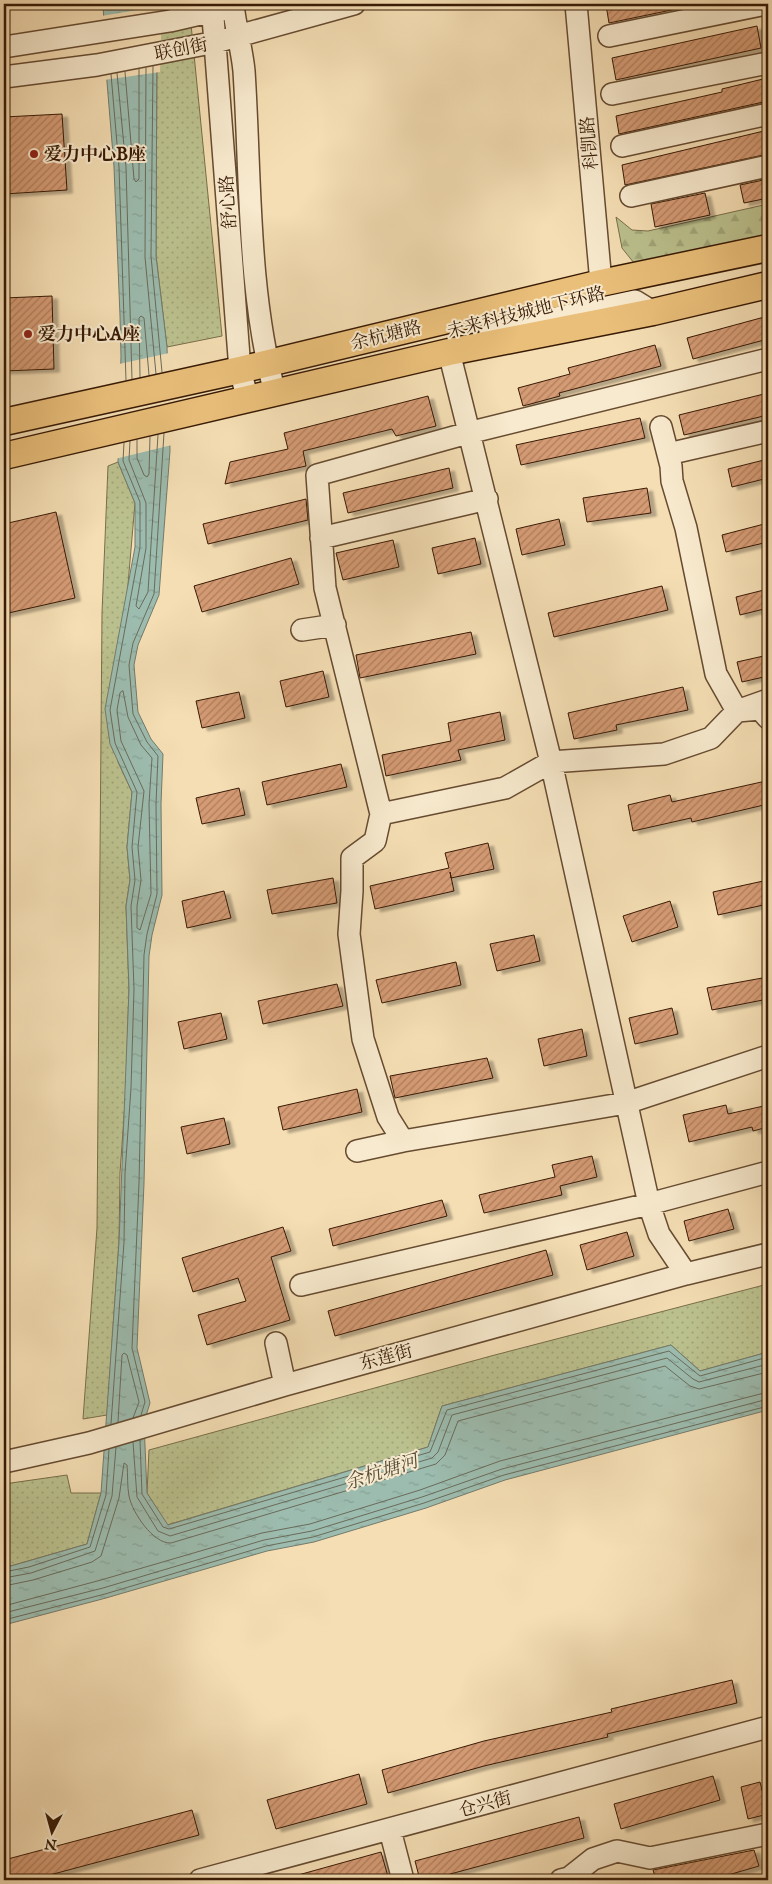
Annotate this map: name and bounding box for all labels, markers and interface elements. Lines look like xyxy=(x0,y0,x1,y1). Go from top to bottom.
street label: 联创街 xyxy=(153,34,210,67)
street label: 科凯路 xyxy=(577,115,604,171)
place label: 爱力中心B座 xyxy=(44,144,146,167)
marker: 爱力中心B座 xyxy=(28,148,40,160)
street label: 舒心路 xyxy=(216,174,243,230)
street label: 未来科技城地下环路 xyxy=(445,283,608,344)
street label: 余杭塘路 xyxy=(349,317,424,356)
place label: 爱力中心A座 xyxy=(38,324,140,347)
marker: 爱力中心A座 xyxy=(22,328,34,340)
street label: 东莲街 xyxy=(357,1340,415,1377)
water label: 余杭塘河 xyxy=(342,1449,424,1496)
street label: 仓兴街 xyxy=(456,1787,514,1824)
north arrow xyxy=(28,1806,78,1856)
text: N xyxy=(44,1834,59,1854)

